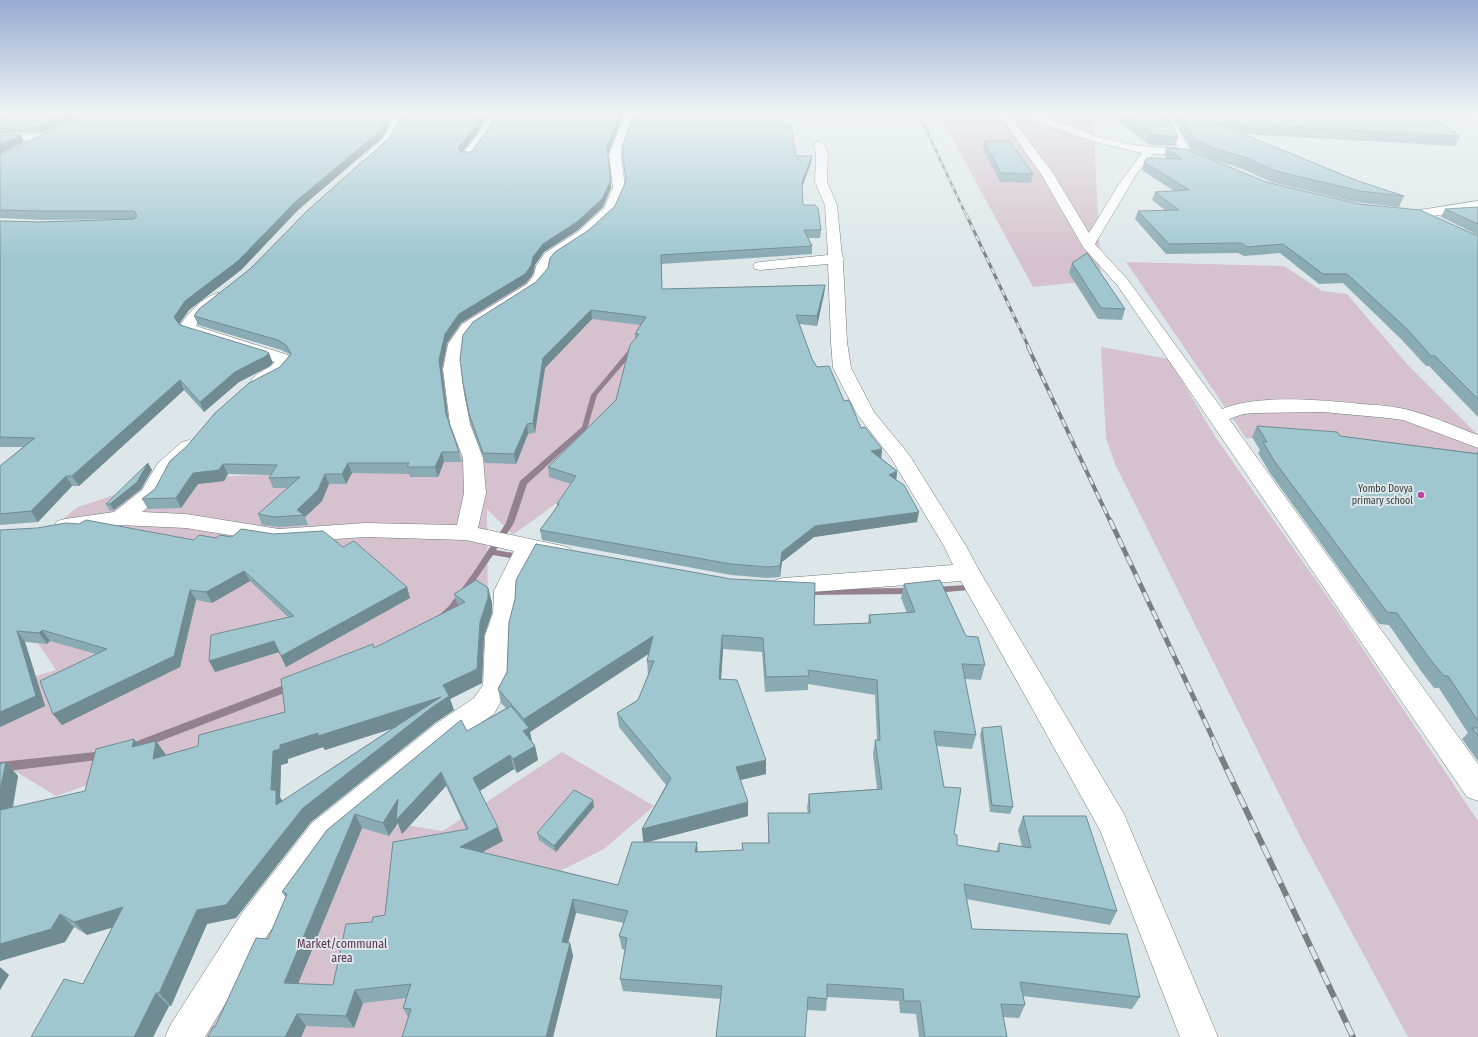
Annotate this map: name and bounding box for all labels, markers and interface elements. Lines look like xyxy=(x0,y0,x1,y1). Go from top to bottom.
place label: Yombo Dovya primary school xyxy=(1352,483,1413,507)
marker: Yombo Dovya primary school xyxy=(1416,490,1426,500)
park label: Market/communal area xyxy=(297,937,387,965)

